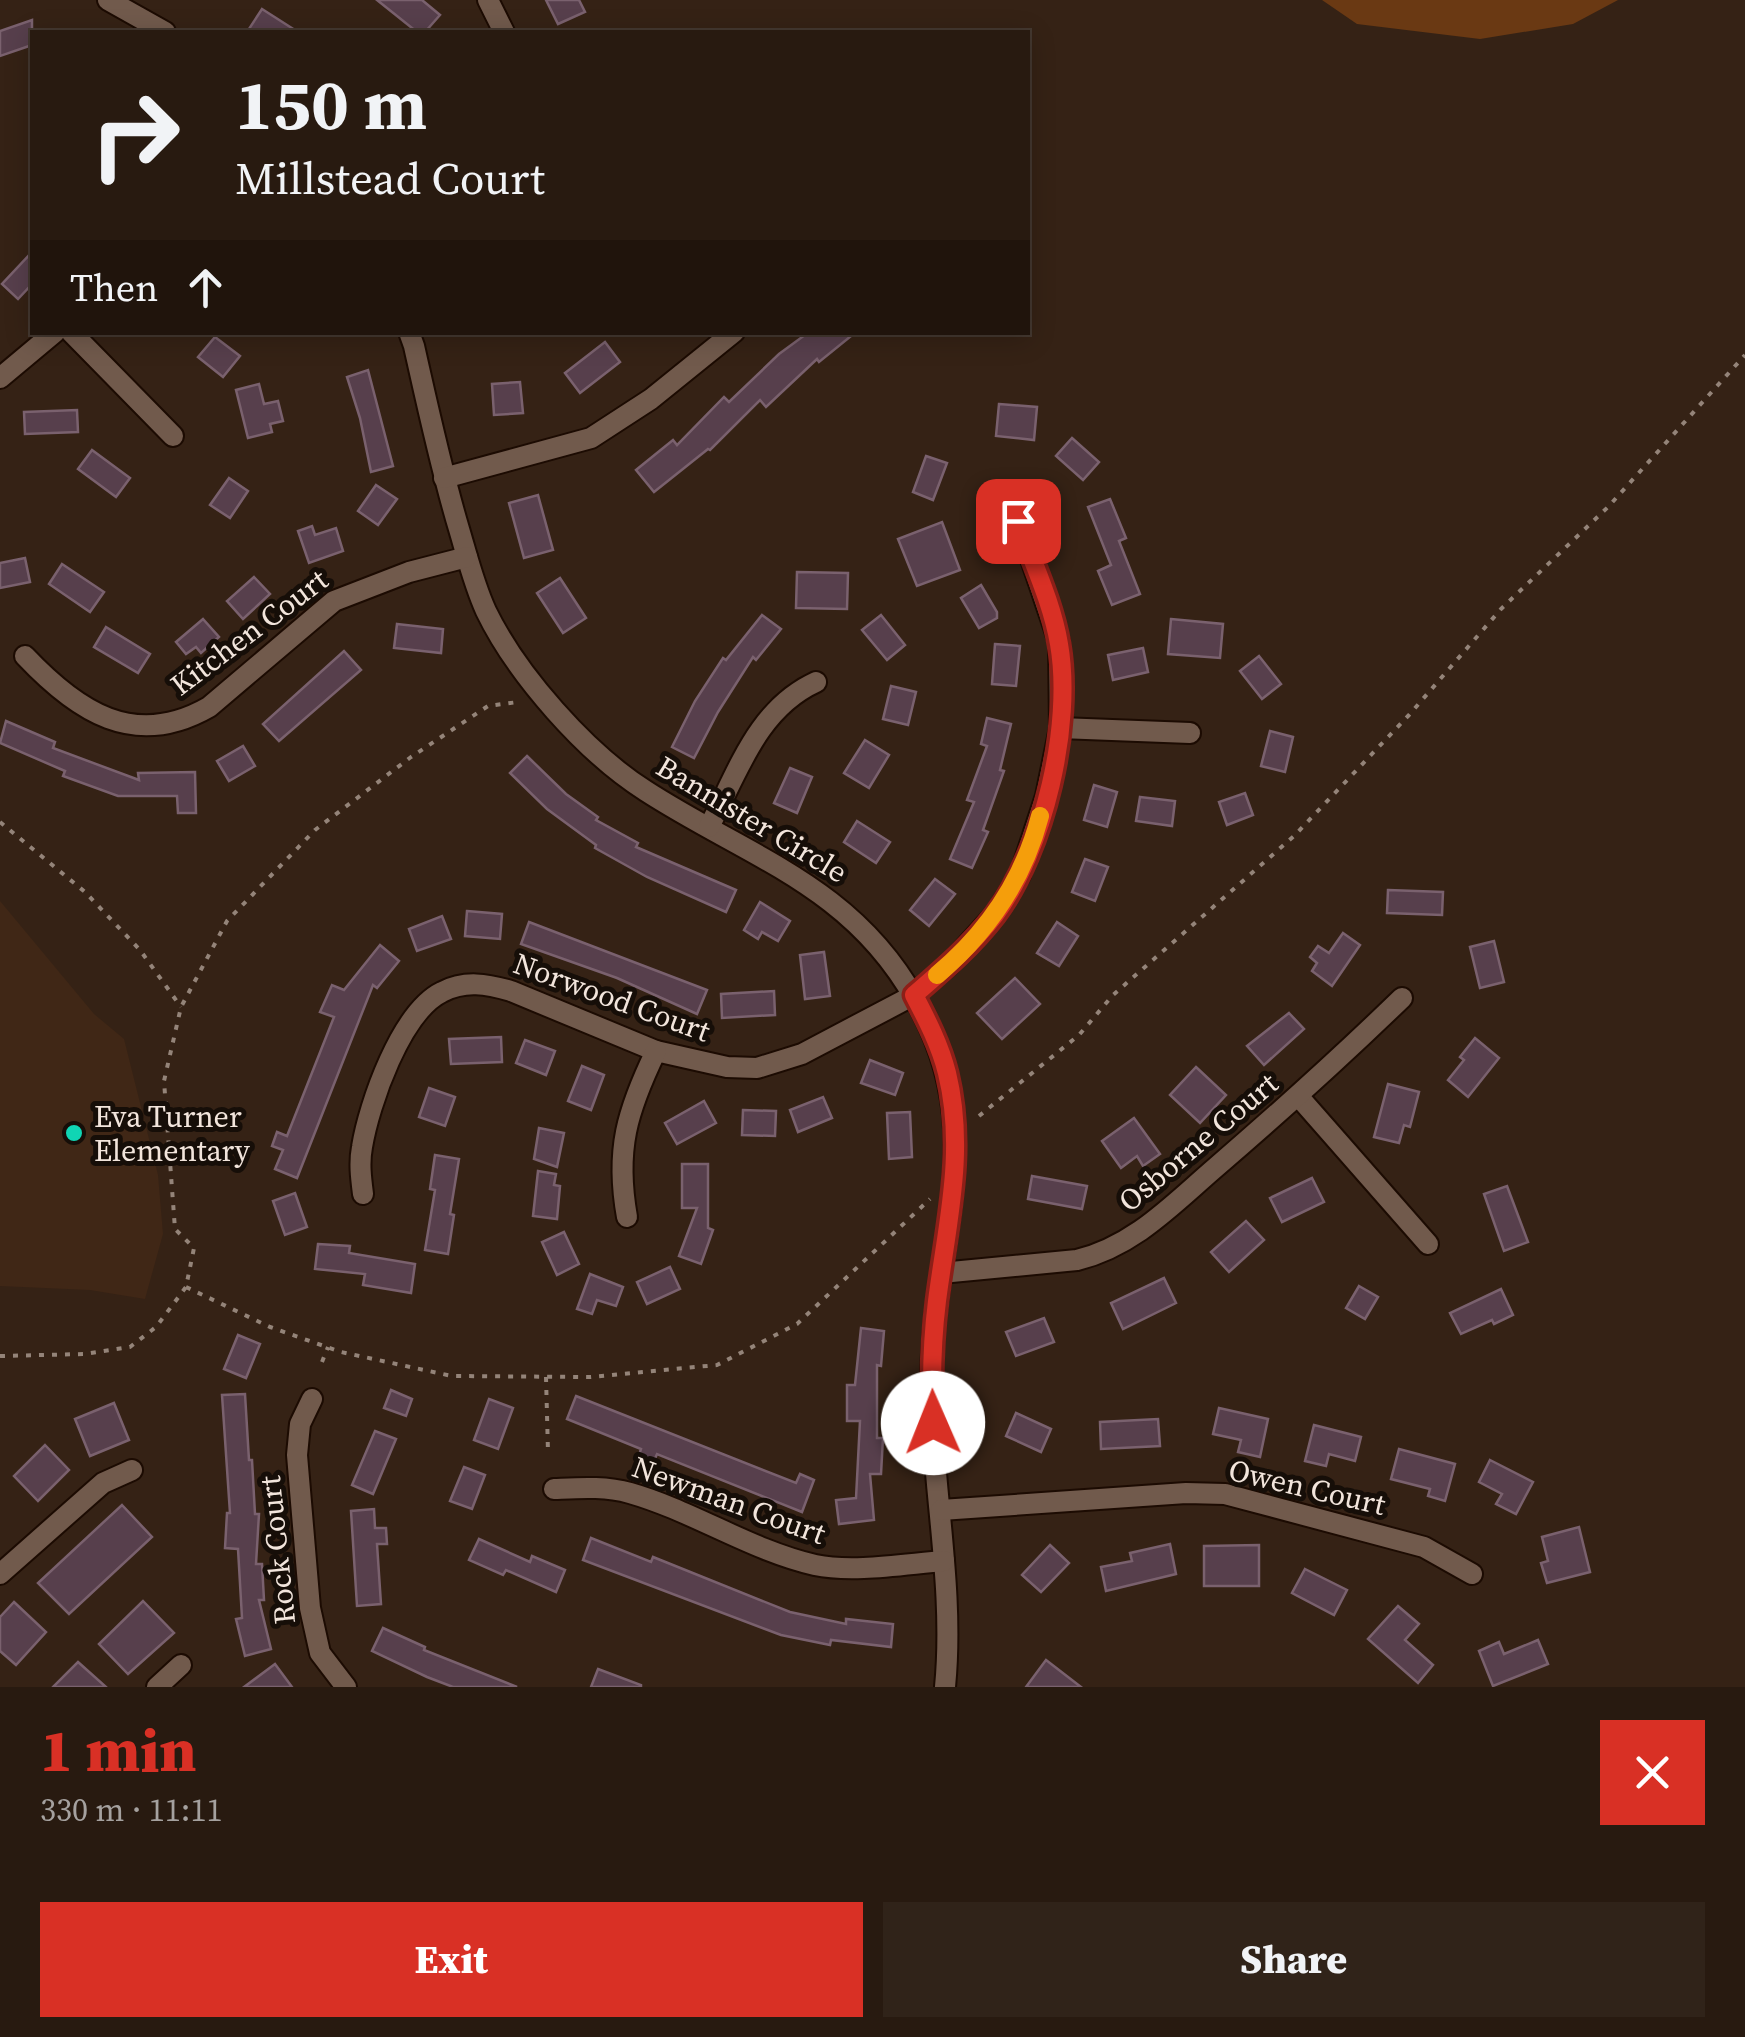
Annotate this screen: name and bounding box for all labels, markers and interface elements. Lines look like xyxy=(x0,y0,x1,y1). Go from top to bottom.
text: 150 m xyxy=(235,56,427,152)
icon: right xyxy=(70,70,200,200)
text: Millstead Court xyxy=(235,147,545,209)
icon: ahead xyxy=(178,260,233,315)
text: Then xyxy=(70,262,158,314)
pin xyxy=(976,479,1061,564)
icon: arrive xyxy=(991,494,1046,549)
street label: Kitchen Court xyxy=(162,559,336,705)
street label: Bannister Circle xyxy=(649,746,855,892)
street label: Norwood Court xyxy=(508,943,716,1052)
street label: Osborne Court xyxy=(1110,1063,1287,1221)
place label: Eva Turner Elementary xyxy=(94,1096,251,1171)
marker: Eva Turner Elementary xyxy=(63,1122,85,1144)
position arrow xyxy=(881,1371,985,1475)
street label: Newman Court xyxy=(627,1446,831,1554)
street label: Owen Court xyxy=(1225,1449,1390,1525)
street label: Rock Court xyxy=(249,1474,305,1626)
text: 1 min xyxy=(40,1709,196,1791)
button: close xyxy=(1600,1720,1705,1825)
text: 330 m · 11:11 xyxy=(40,1788,222,1832)
button: Exit xyxy=(40,1902,863,2017)
button: Share xyxy=(883,1902,1705,2017)

